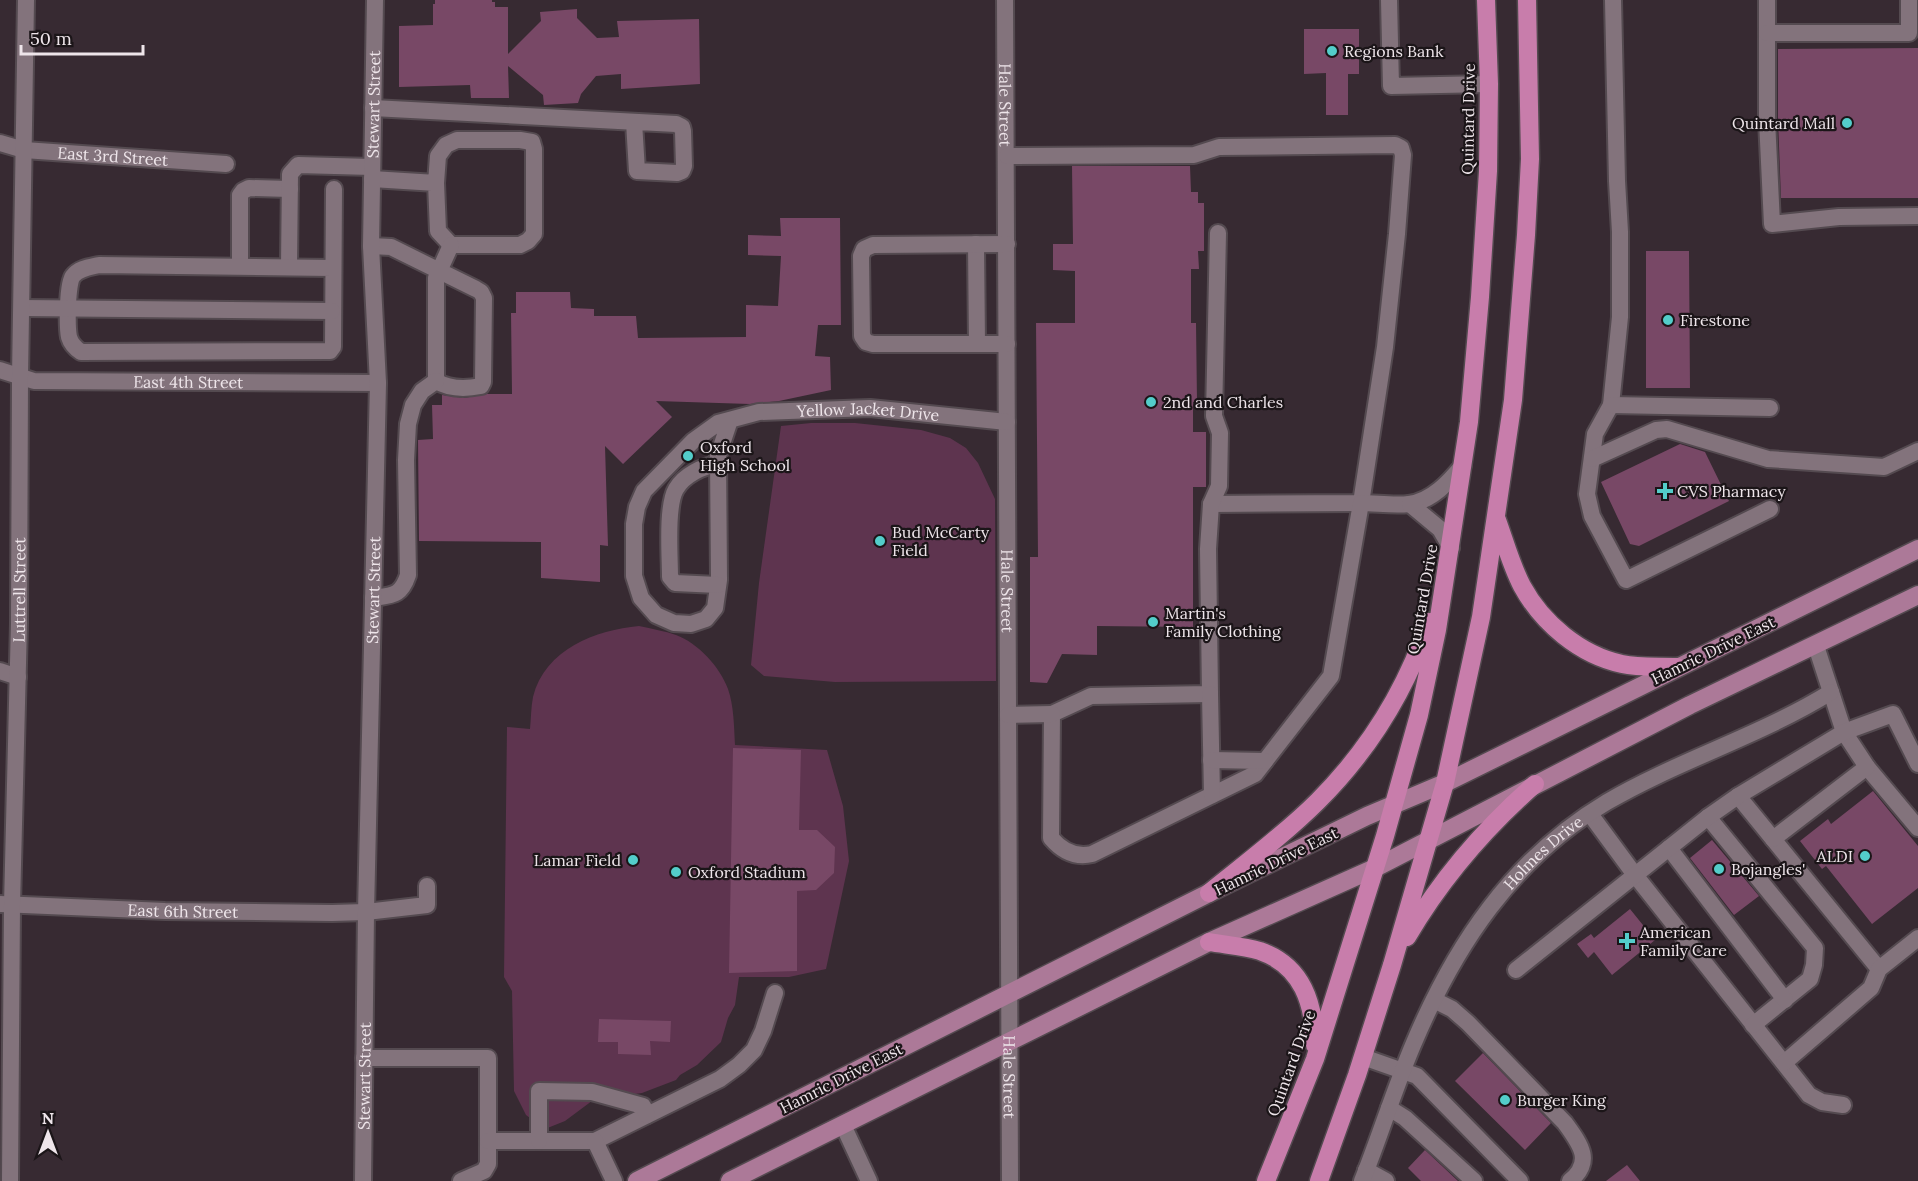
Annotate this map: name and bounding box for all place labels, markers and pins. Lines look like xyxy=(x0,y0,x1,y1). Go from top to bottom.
place label: Regions Bank xyxy=(1344,41,1444,61)
marker: Regions Bank xyxy=(1325,44,1339,58)
place label: Quintard Mall xyxy=(1732,113,1835,133)
marker: Quintard Mall xyxy=(1840,116,1854,130)
place label: Firestone xyxy=(1680,310,1750,330)
marker: Firestone xyxy=(1661,313,1675,327)
place label: 2nd and Charles xyxy=(1163,392,1283,412)
marker: 2nd and Charles xyxy=(1144,395,1158,409)
place label: Oxford High School xyxy=(700,437,790,475)
marker: Oxford High School xyxy=(681,449,695,463)
place label: CVS Pharmacy xyxy=(1677,481,1786,501)
marker: CVS Pharmacy xyxy=(1658,484,1672,498)
place label: Bud McCarty Field xyxy=(892,522,990,560)
marker: Bud McCarty Field xyxy=(873,534,887,548)
place label: Martin's Family Clothing xyxy=(1165,603,1282,641)
marker: Martin's Family Clothing xyxy=(1146,615,1160,629)
place label: ALDI xyxy=(1816,846,1853,866)
marker: ALDI xyxy=(1858,849,1872,863)
place label: Lamar Field xyxy=(534,850,621,870)
marker: Lamar Field xyxy=(626,853,640,867)
place label: Bojangles' xyxy=(1731,859,1805,879)
place label: Oxford Stadium xyxy=(688,862,806,882)
marker: Bojangles' xyxy=(1712,862,1726,876)
marker: Oxford Stadium xyxy=(669,865,683,879)
place label: American Family Care xyxy=(1639,922,1727,960)
marker: American Family Care xyxy=(1618,932,1636,950)
place label: Burger King xyxy=(1517,1090,1607,1110)
marker: Burger King xyxy=(1498,1093,1512,1107)

